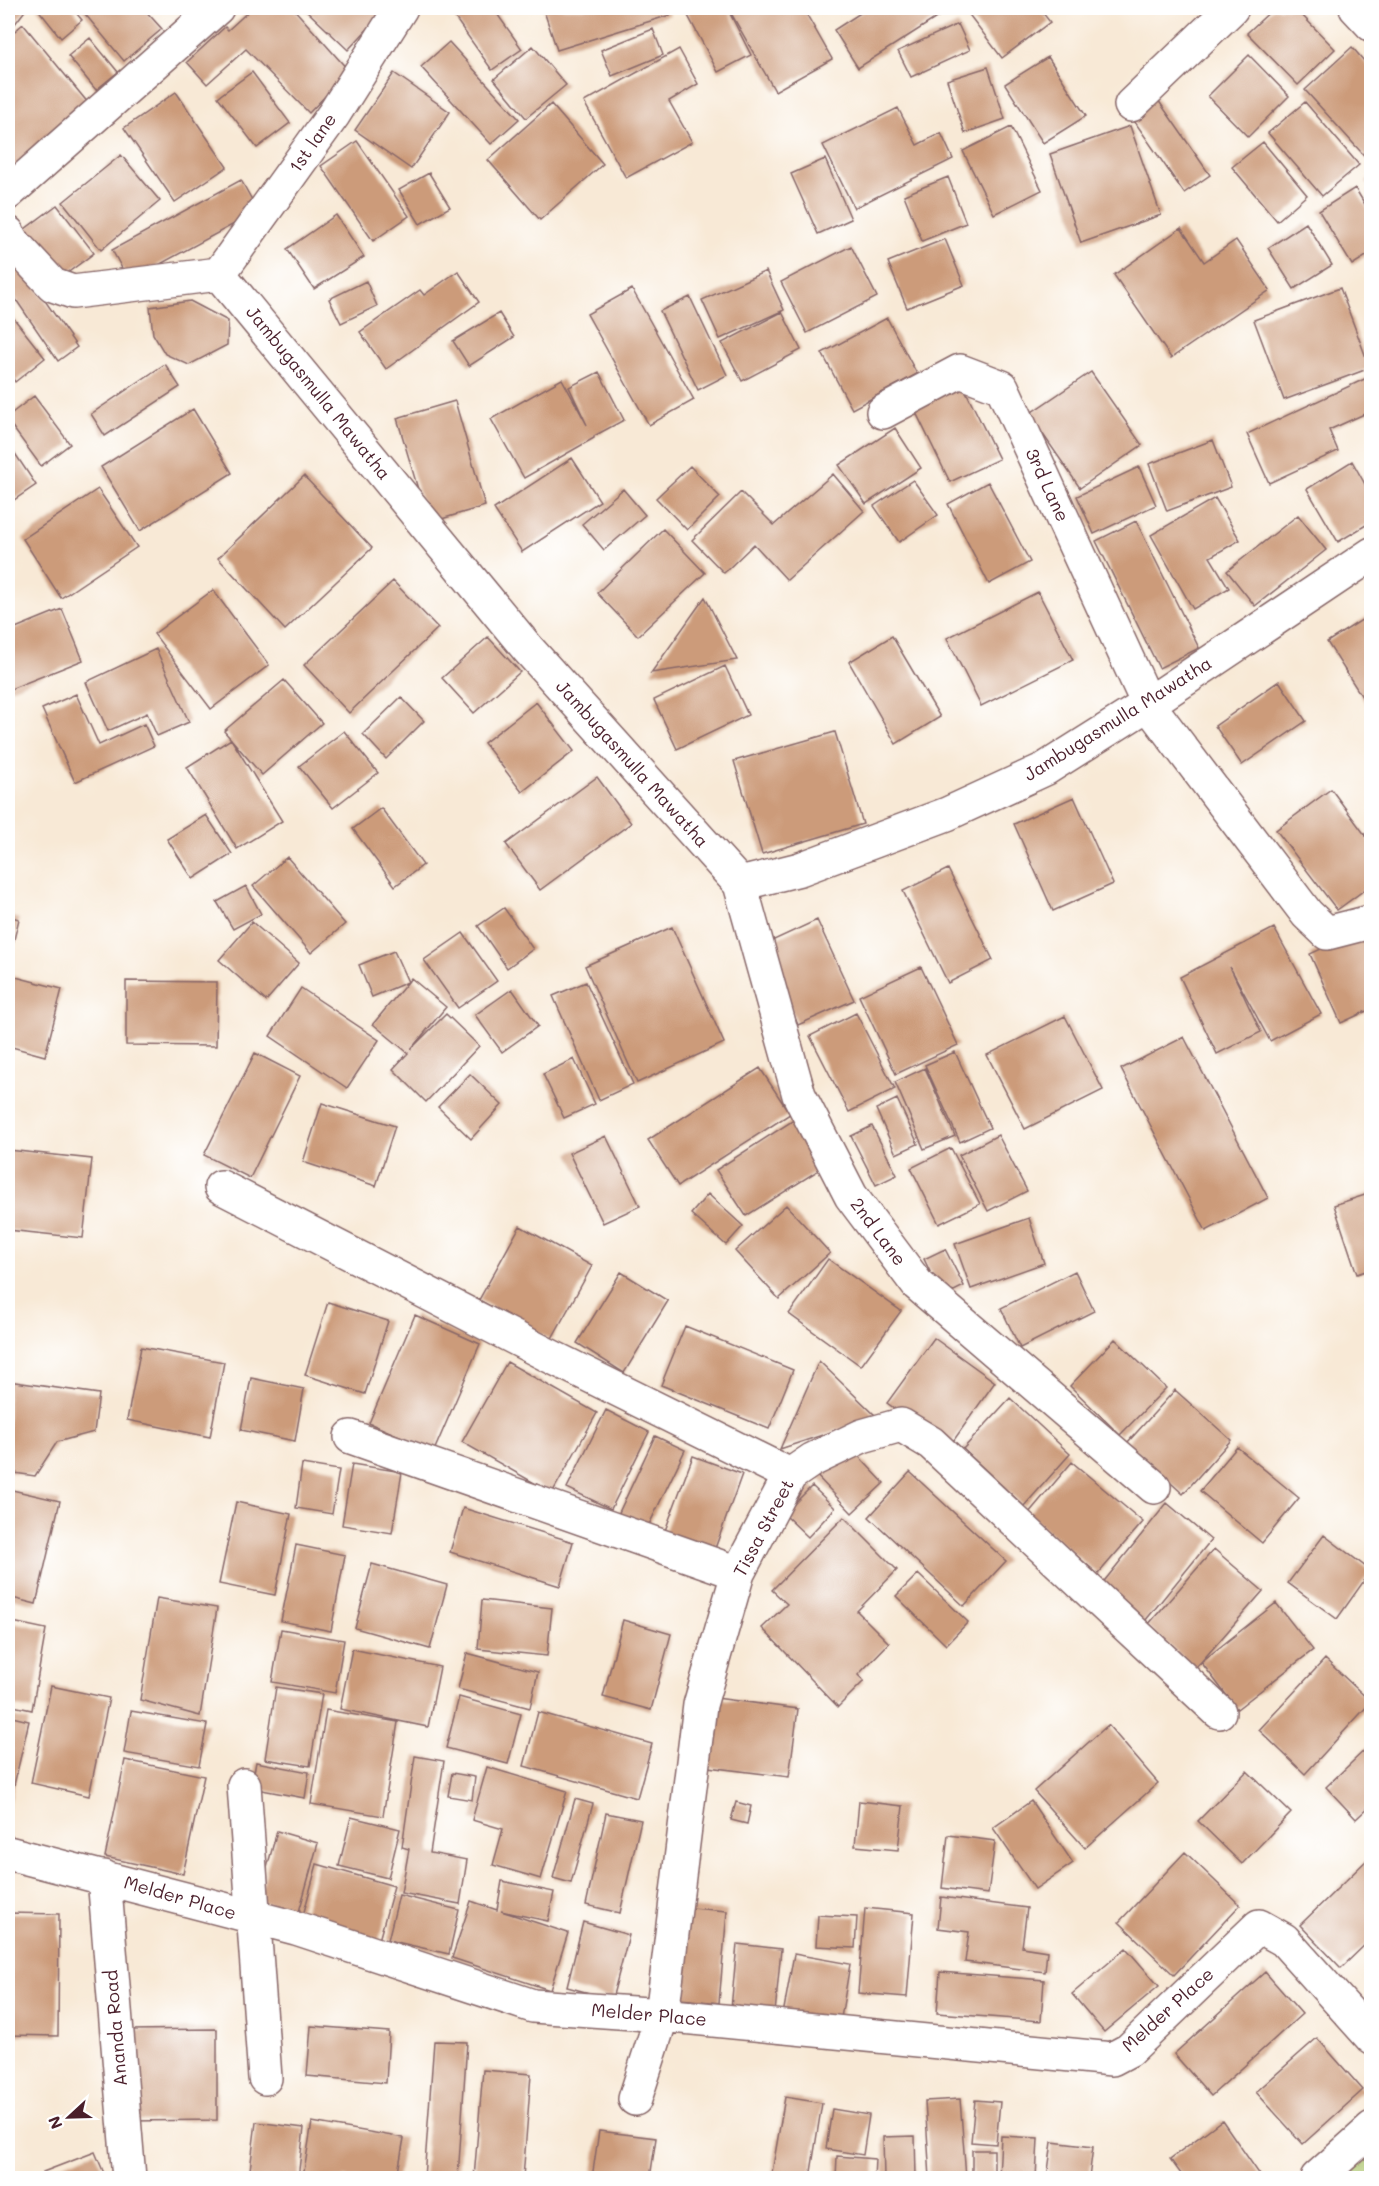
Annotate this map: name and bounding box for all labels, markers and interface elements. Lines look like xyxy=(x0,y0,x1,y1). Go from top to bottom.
street label: 1st lane xyxy=(283,108,341,177)
street label: Jambugasmulla Mawatha xyxy=(241,300,397,484)
street label: 3rd Lane xyxy=(1020,444,1075,525)
street label: Jambugasmulla Mawatha xyxy=(1019,650,1216,786)
street label: Jambugasmulla Mawatha xyxy=(551,675,714,852)
street label: 2nd Lane xyxy=(845,1193,912,1270)
street label: Tissa Street xyxy=(727,1475,799,1581)
street label: Melder Place xyxy=(121,1870,239,1925)
street label: Melder Place xyxy=(1116,1962,1218,2057)
street label: Ananda Road xyxy=(98,1969,132,2087)
street label: Melder Place xyxy=(590,1997,708,2031)
north arrow xyxy=(39,2087,99,2147)
text: N xyxy=(43,2113,67,2132)

